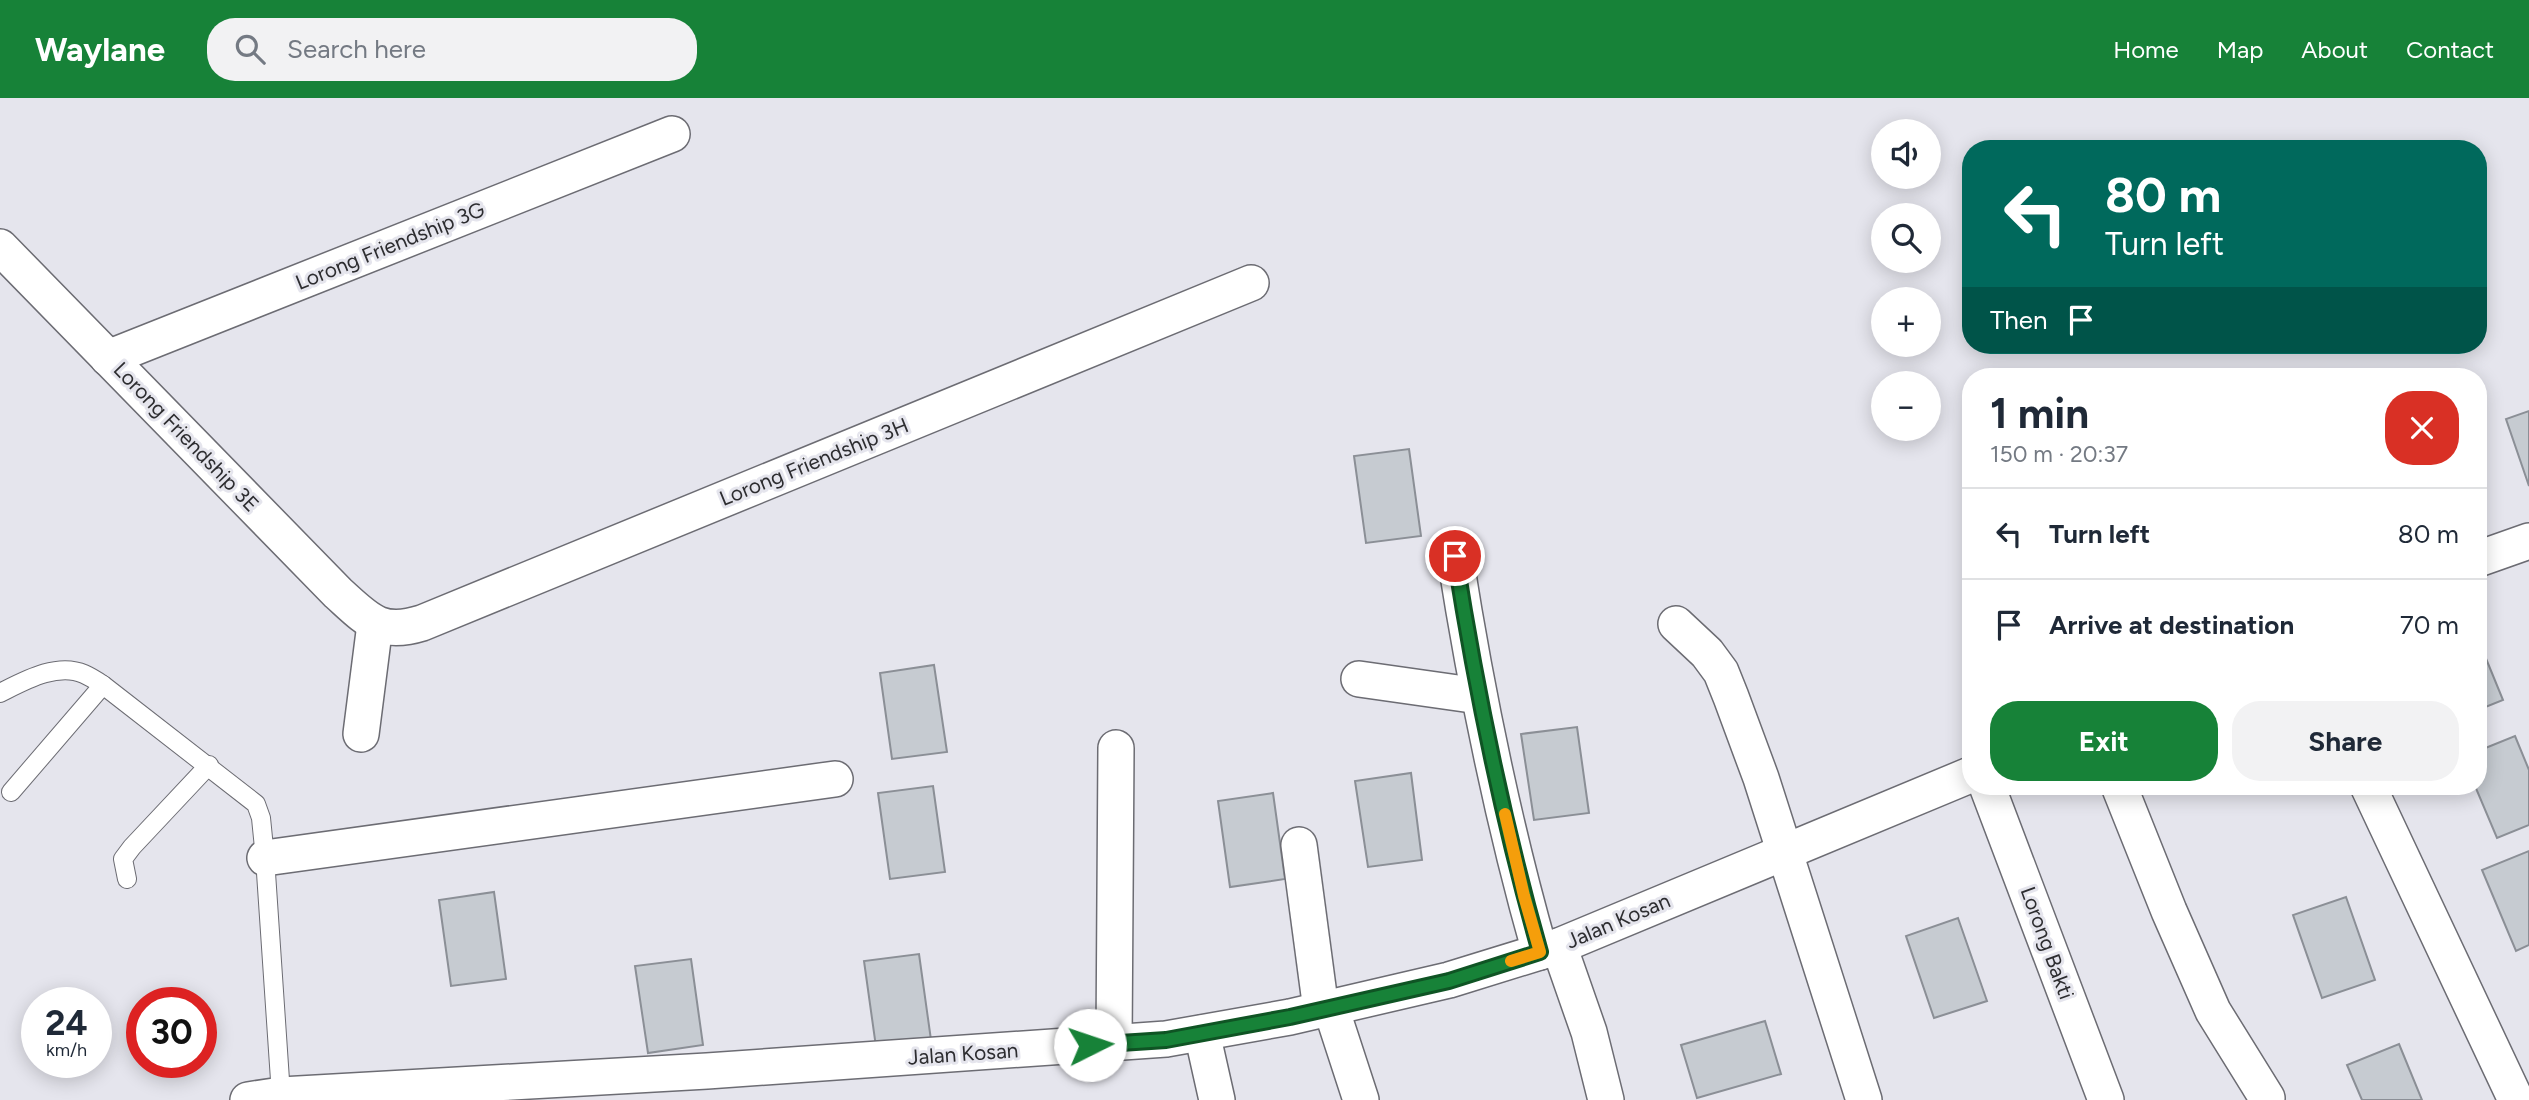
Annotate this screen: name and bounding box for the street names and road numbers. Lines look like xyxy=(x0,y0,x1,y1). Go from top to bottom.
street label: Lorong Friendship 3G xyxy=(292,196,488,295)
street label: Lorong Friendship 3E xyxy=(109,357,264,517)
street label: Lorong Friendship 3H xyxy=(716,412,912,511)
street label: Lorong Bakti xyxy=(2016,883,2079,1003)
street label: Jalan Kosan xyxy=(1562,887,1674,954)
street label: Jalan Kosan xyxy=(907,1037,1019,1070)

